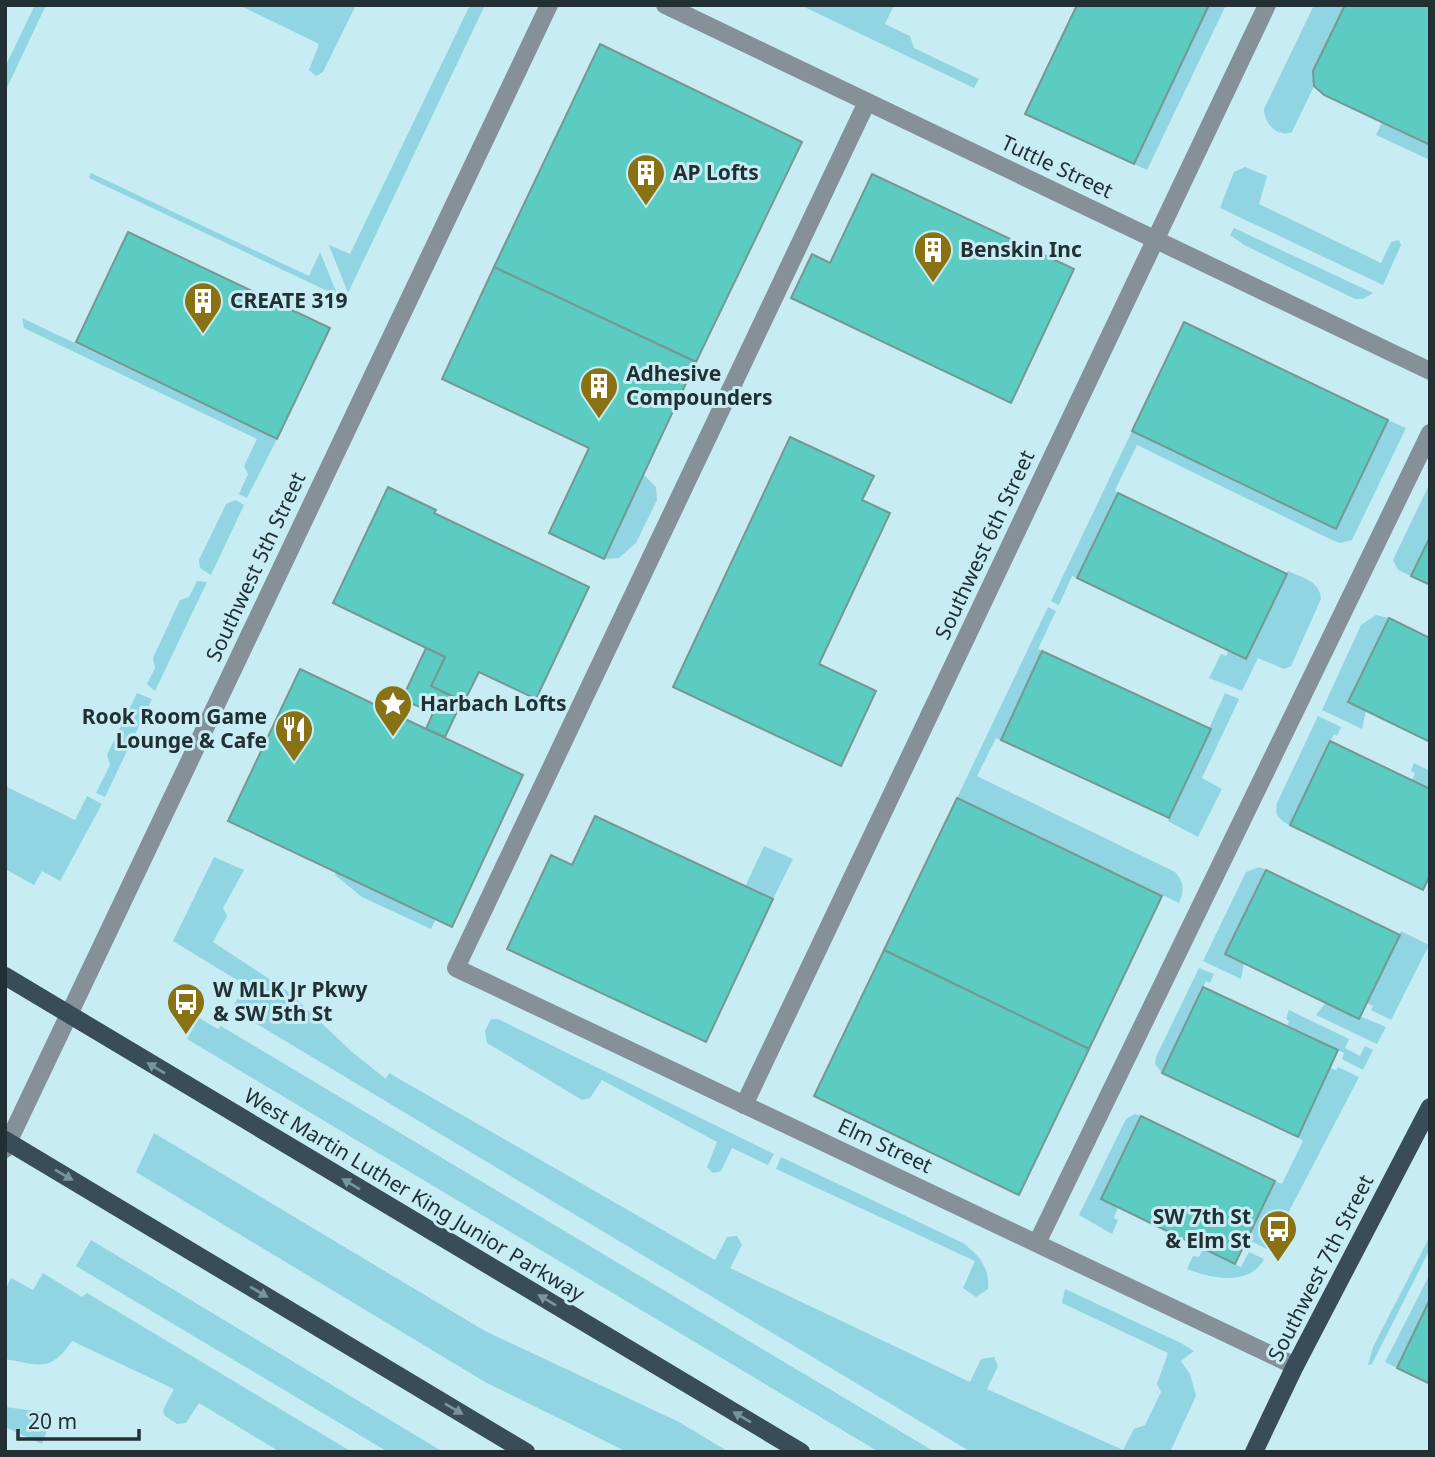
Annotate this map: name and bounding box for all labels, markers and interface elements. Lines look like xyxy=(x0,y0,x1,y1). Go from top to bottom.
street label: Tuttle Street xyxy=(997,128,1118,204)
building icon: AP Lofts xyxy=(625,152,667,207)
place label: AP Lofts xyxy=(673,158,759,186)
building icon: Benskin Inc xyxy=(912,229,954,284)
place label: Benskin Inc xyxy=(960,235,1082,263)
building icon: CREATE 319 xyxy=(182,280,224,335)
place label: CREATE 319 xyxy=(230,286,347,314)
place label: Adhesive Compounders xyxy=(626,359,773,411)
building icon: Adhesive Compounders xyxy=(578,365,620,420)
street label: Southwest 6th Street xyxy=(928,445,1040,644)
street label: Southwest 5th Street xyxy=(199,467,311,666)
place icon: Harbach Lofts xyxy=(372,683,414,738)
place label: Harbach Lofts xyxy=(420,689,566,717)
place label: Rook Room Game Lounge & Cafe xyxy=(82,702,267,754)
restaurant icon: Rook Room Game Lounge & Cafe xyxy=(273,708,315,763)
place label: W MLK Jr Pkwy & SW 5th St xyxy=(213,975,368,1027)
bus stop icon: W MLK Jr Pkwy & SW 5th St xyxy=(165,981,207,1036)
one-way arrow xyxy=(146,1062,165,1075)
street label: West Martin Luther King Junior Parkway xyxy=(239,1081,590,1307)
street label: Elm Street xyxy=(834,1111,937,1179)
one-way arrow xyxy=(54,1168,73,1181)
street label: Southwest 7th Street xyxy=(1261,1169,1380,1366)
one-way arrow xyxy=(342,1178,361,1191)
place label: SW 7th St & Elm St xyxy=(1153,1202,1251,1254)
bus stop icon: SW 7th St & Elm St xyxy=(1257,1208,1299,1263)
one-way arrow xyxy=(249,1285,268,1298)
one-way arrow xyxy=(537,1294,556,1307)
scale bar xyxy=(18,1398,138,1442)
one-way arrow xyxy=(445,1402,464,1415)
text: 20 m xyxy=(28,1407,77,1435)
one-way arrow xyxy=(733,1411,752,1423)

